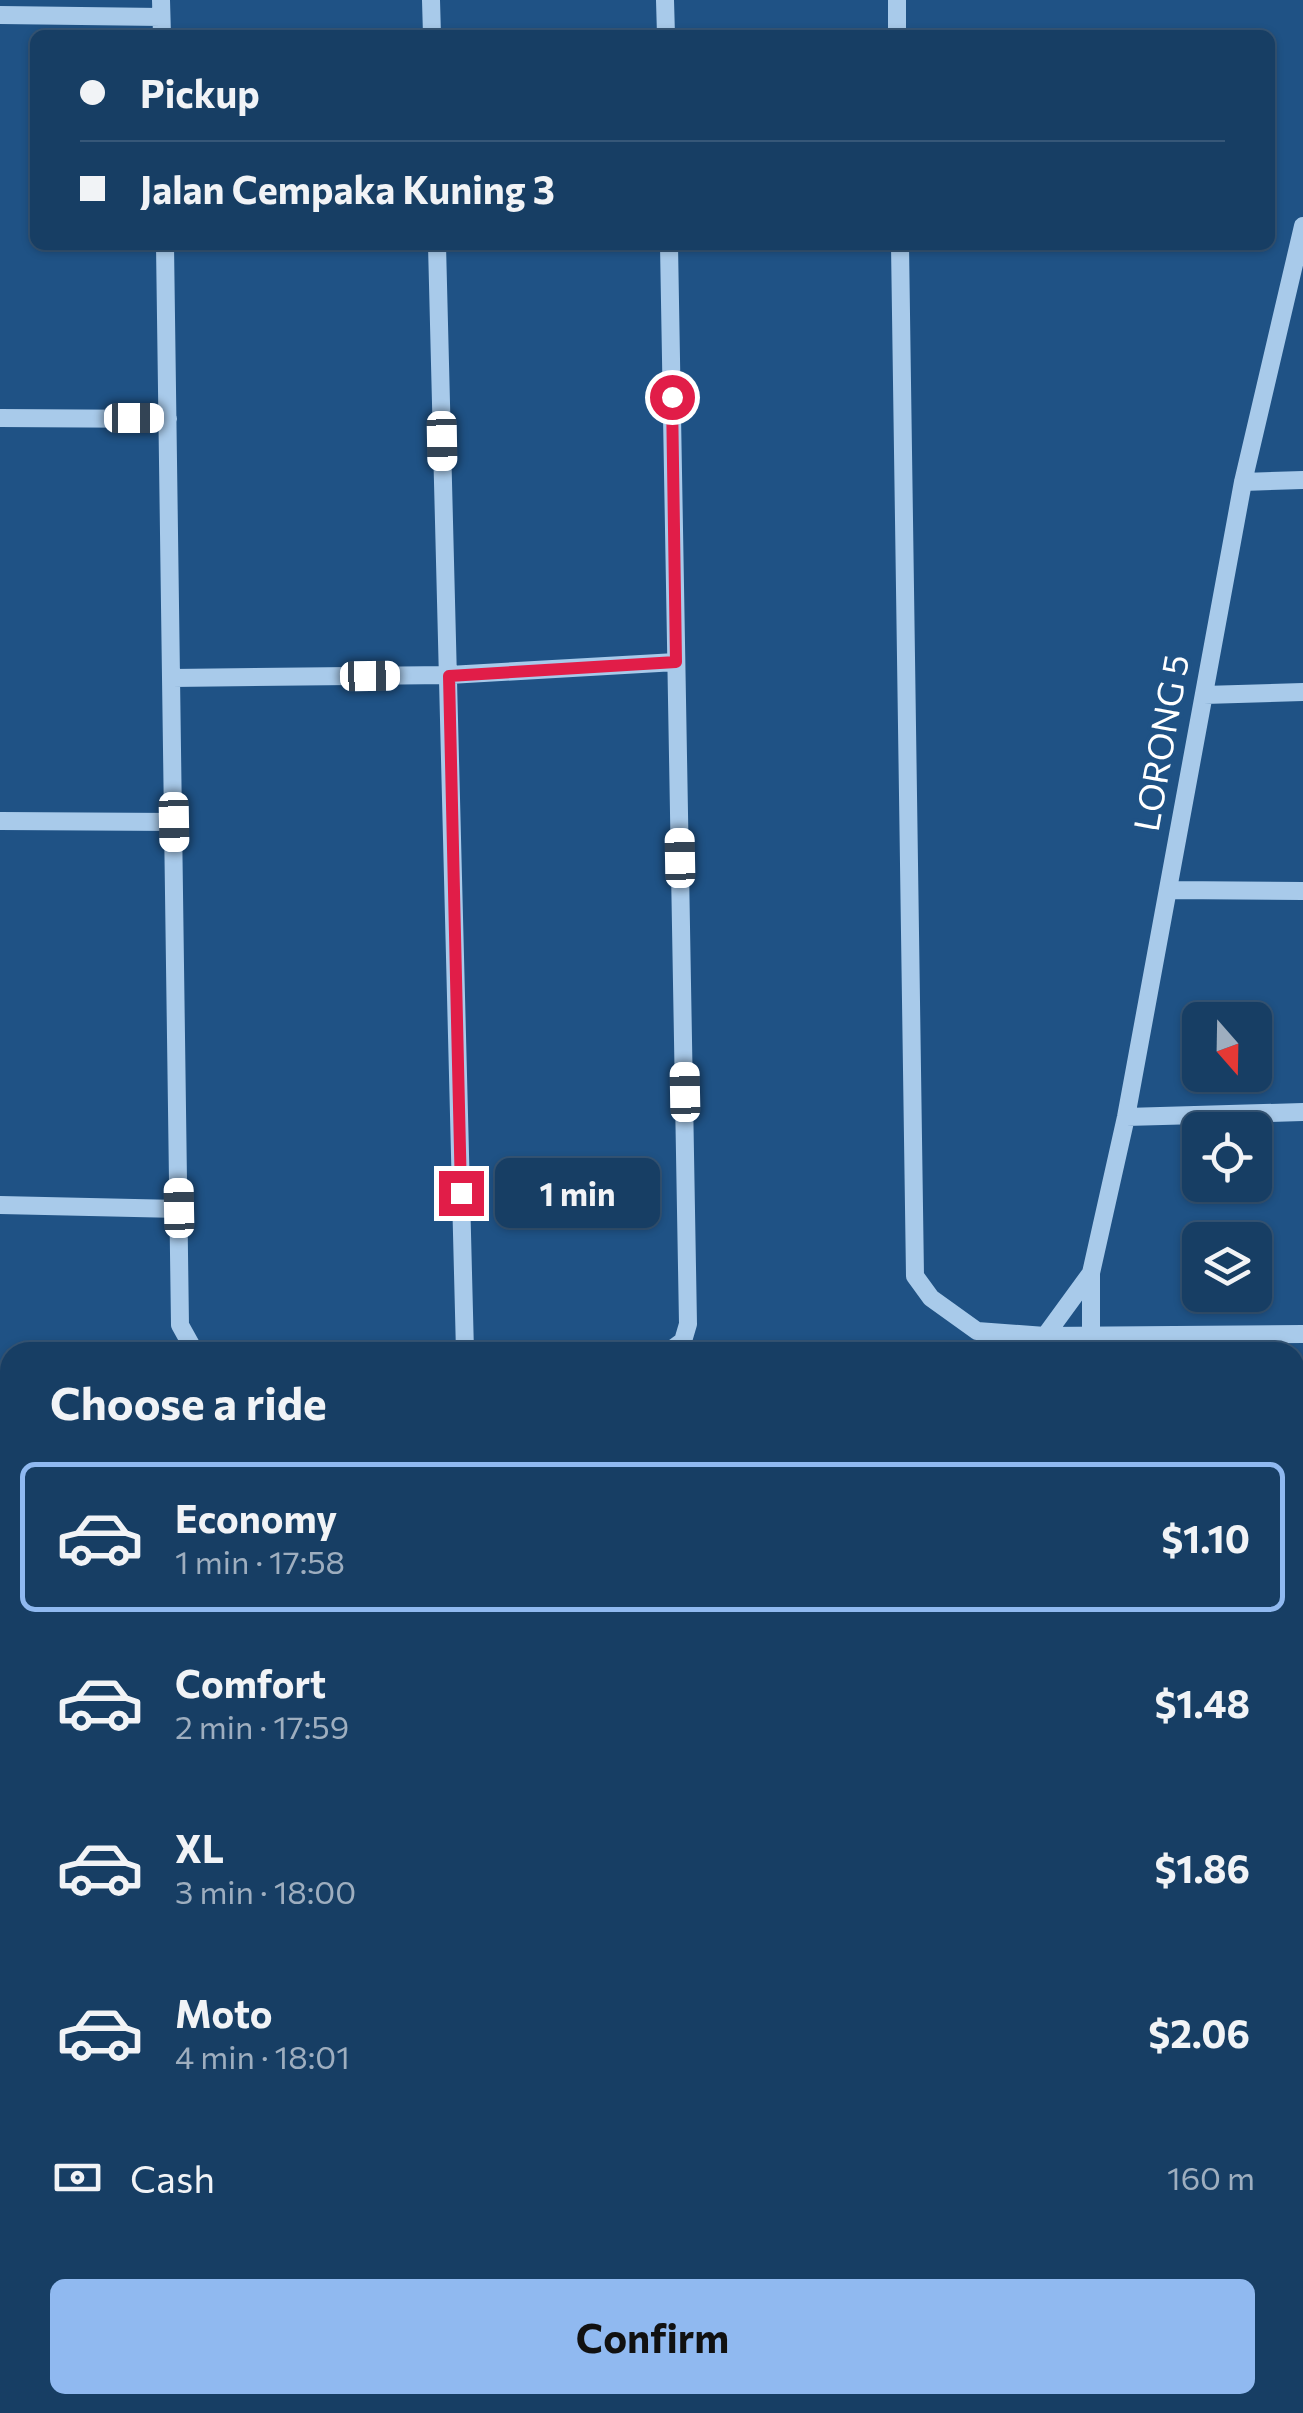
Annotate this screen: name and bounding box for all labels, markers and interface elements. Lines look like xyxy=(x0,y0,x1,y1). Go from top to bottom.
text: Pickup xyxy=(140,69,260,116)
text: Jalan Cempaka Kuning 3 xyxy=(140,165,555,212)
route start xyxy=(650,375,695,420)
car xyxy=(104,403,164,433)
car xyxy=(426,411,458,471)
street label: LORONG 5 xyxy=(1123,651,1196,834)
car xyxy=(340,660,400,692)
car xyxy=(158,792,190,852)
car xyxy=(664,828,696,888)
north arrow xyxy=(1182,1002,1272,1092)
map controls xyxy=(1182,1002,1272,1312)
car xyxy=(669,1062,701,1122)
button: locate xyxy=(1182,1112,1272,1202)
callout: 1 min xyxy=(496,1158,661,1228)
route end xyxy=(439,1171,484,1216)
text: 1 min xyxy=(540,1173,615,1213)
car xyxy=(163,1178,195,1238)
button: layers xyxy=(1182,1222,1272,1312)
text: Choose a ride xyxy=(50,1374,327,1429)
icon: car xyxy=(55,1492,145,1582)
text: Economy xyxy=(175,1494,337,1541)
text: $1.10 xyxy=(1161,1514,1250,1561)
text: 1 min · 17:58 xyxy=(175,1541,345,1581)
icon: car xyxy=(55,1657,145,1747)
text: Comfort xyxy=(175,1659,326,1706)
text: $1.48 xyxy=(1154,1679,1250,1726)
text: 2 min · 17:59 xyxy=(175,1706,349,1746)
icon: car xyxy=(55,1822,145,1912)
text: XL xyxy=(175,1824,224,1871)
text: $1.86 xyxy=(1154,1844,1250,1891)
text: 3 min · 18:00 xyxy=(175,1871,356,1911)
icon: car xyxy=(55,1987,145,2077)
text: Moto xyxy=(175,1989,273,2036)
text: $2.06 xyxy=(1148,2009,1250,2056)
text: 4 min · 18:01 xyxy=(175,2036,350,2076)
icon: cash xyxy=(50,2150,105,2205)
text: Cash xyxy=(130,2154,215,2201)
text: 160 m xyxy=(1167,2157,1255,2197)
button: Confirm xyxy=(50,2279,1255,2394)

